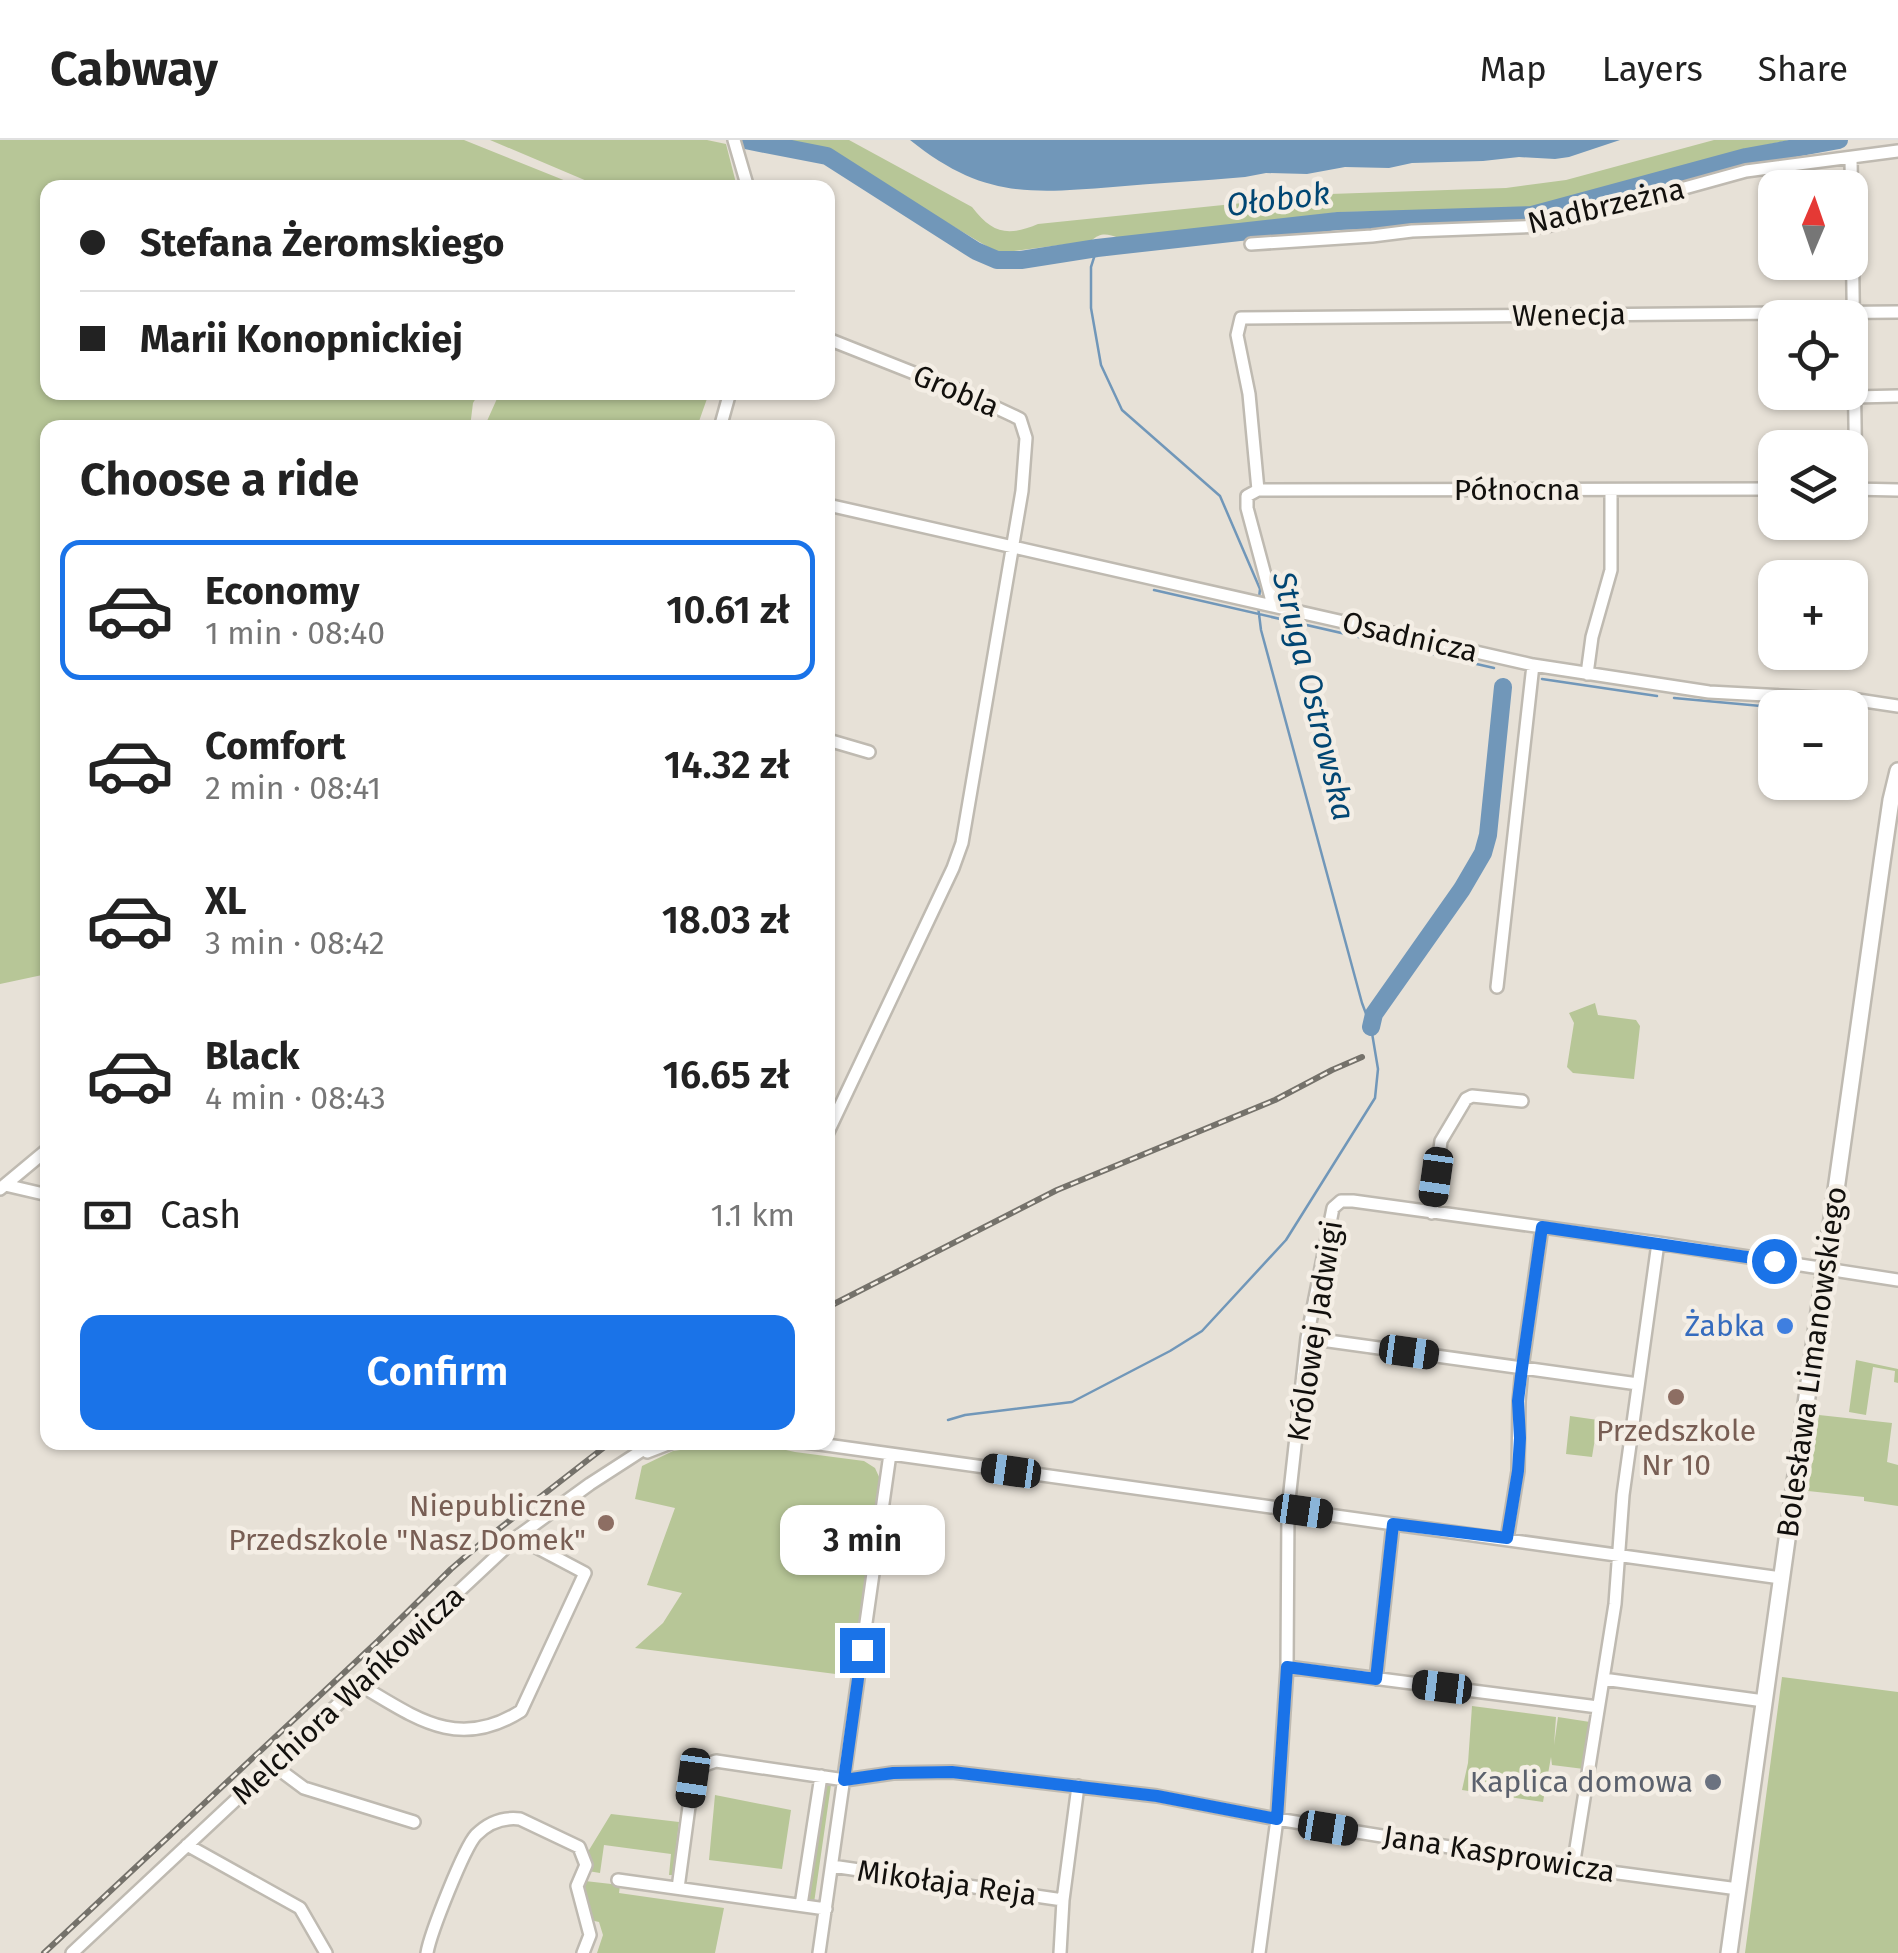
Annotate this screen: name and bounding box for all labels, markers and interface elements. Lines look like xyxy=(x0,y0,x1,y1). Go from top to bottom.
text: Cabway xyxy=(50,40,218,98)
text: Map xyxy=(1480,48,1547,90)
text: Layers xyxy=(1602,48,1703,90)
text: Share xyxy=(1758,48,1848,90)
street label: Nadbrzeżna xyxy=(1524,170,1688,242)
north arrow xyxy=(1758,170,1868,280)
map controls xyxy=(1758,170,1868,800)
water label: Ołobok xyxy=(1224,174,1332,224)
text: Stefana Żeromskiego xyxy=(140,220,504,266)
street label: Wenecja xyxy=(1512,296,1626,334)
button: locate xyxy=(1758,300,1868,410)
text: Marii Konopnickiej xyxy=(140,316,463,362)
street label: Grobla xyxy=(908,357,1004,425)
button: layers xyxy=(1758,430,1868,540)
text: Choose a ride xyxy=(80,453,359,507)
street label: Północna xyxy=(1454,472,1580,508)
button: + xyxy=(1758,560,1868,670)
icon: car xyxy=(85,565,175,655)
water label: Struga Ostrowska xyxy=(1264,567,1363,824)
text: Economy xyxy=(205,568,360,614)
text: 10.61 zł xyxy=(666,587,790,633)
street label: Osadnicza xyxy=(1339,604,1481,670)
text: 1 min · 08:40 xyxy=(205,614,385,652)
button: − xyxy=(1758,690,1868,800)
icon: car xyxy=(85,720,175,810)
text: Comfort xyxy=(205,723,346,769)
text: 14.32 zł xyxy=(664,742,790,788)
text: 2 min · 08:41 xyxy=(205,769,381,807)
icon: car xyxy=(85,875,175,965)
text: XL xyxy=(205,878,247,924)
text: 18.03 zł xyxy=(662,897,790,943)
text: 3 min · 08:42 xyxy=(205,924,385,962)
icon: car xyxy=(85,1030,175,1120)
text: Black xyxy=(205,1033,300,1079)
text: 16.65 zł xyxy=(663,1052,790,1098)
text: 4 min · 08:43 xyxy=(205,1079,386,1117)
car xyxy=(1417,1145,1455,1209)
street label: Bolesława Limanowskiego xyxy=(1770,1184,1854,1540)
icon: cash xyxy=(80,1188,135,1243)
text: Cash xyxy=(160,1192,241,1238)
text: 1.1 km xyxy=(711,1196,795,1234)
street label: Królowej Jadwigi xyxy=(1280,1218,1350,1444)
route start xyxy=(1752,1239,1797,1284)
place label: Żabka xyxy=(1684,1308,1765,1344)
button: Confirm xyxy=(80,1315,795,1430)
marker: Żabka xyxy=(1774,1315,1796,1337)
car xyxy=(1377,1333,1441,1371)
marker: Przedszkole Nr 10 xyxy=(1665,1386,1687,1408)
place label: Przedszkole Nr 10 xyxy=(1596,1413,1756,1483)
car xyxy=(979,1452,1043,1490)
place label: Niepubliczne Przedszkole "Nasz Domek" xyxy=(228,1488,586,1558)
car xyxy=(1271,1492,1335,1530)
callout: 3 min xyxy=(780,1505,944,1575)
marker: Niepubliczne Przedszkole "Nasz Domek" xyxy=(595,1512,617,1534)
text: 3 min xyxy=(823,1521,902,1559)
street label: Melchiora Wańkowicza xyxy=(224,1578,472,1812)
route end xyxy=(840,1628,885,1673)
car xyxy=(1410,1668,1474,1706)
car xyxy=(674,1746,712,1810)
place label: Kaplica domowa xyxy=(1470,1764,1693,1800)
marker: Kaplica domowa xyxy=(1702,1771,1724,1793)
car xyxy=(1296,1808,1360,1848)
street label: Jana Kasprowicza xyxy=(1381,1818,1617,1890)
street label: Mikołaja Reja xyxy=(855,1853,1039,1913)

